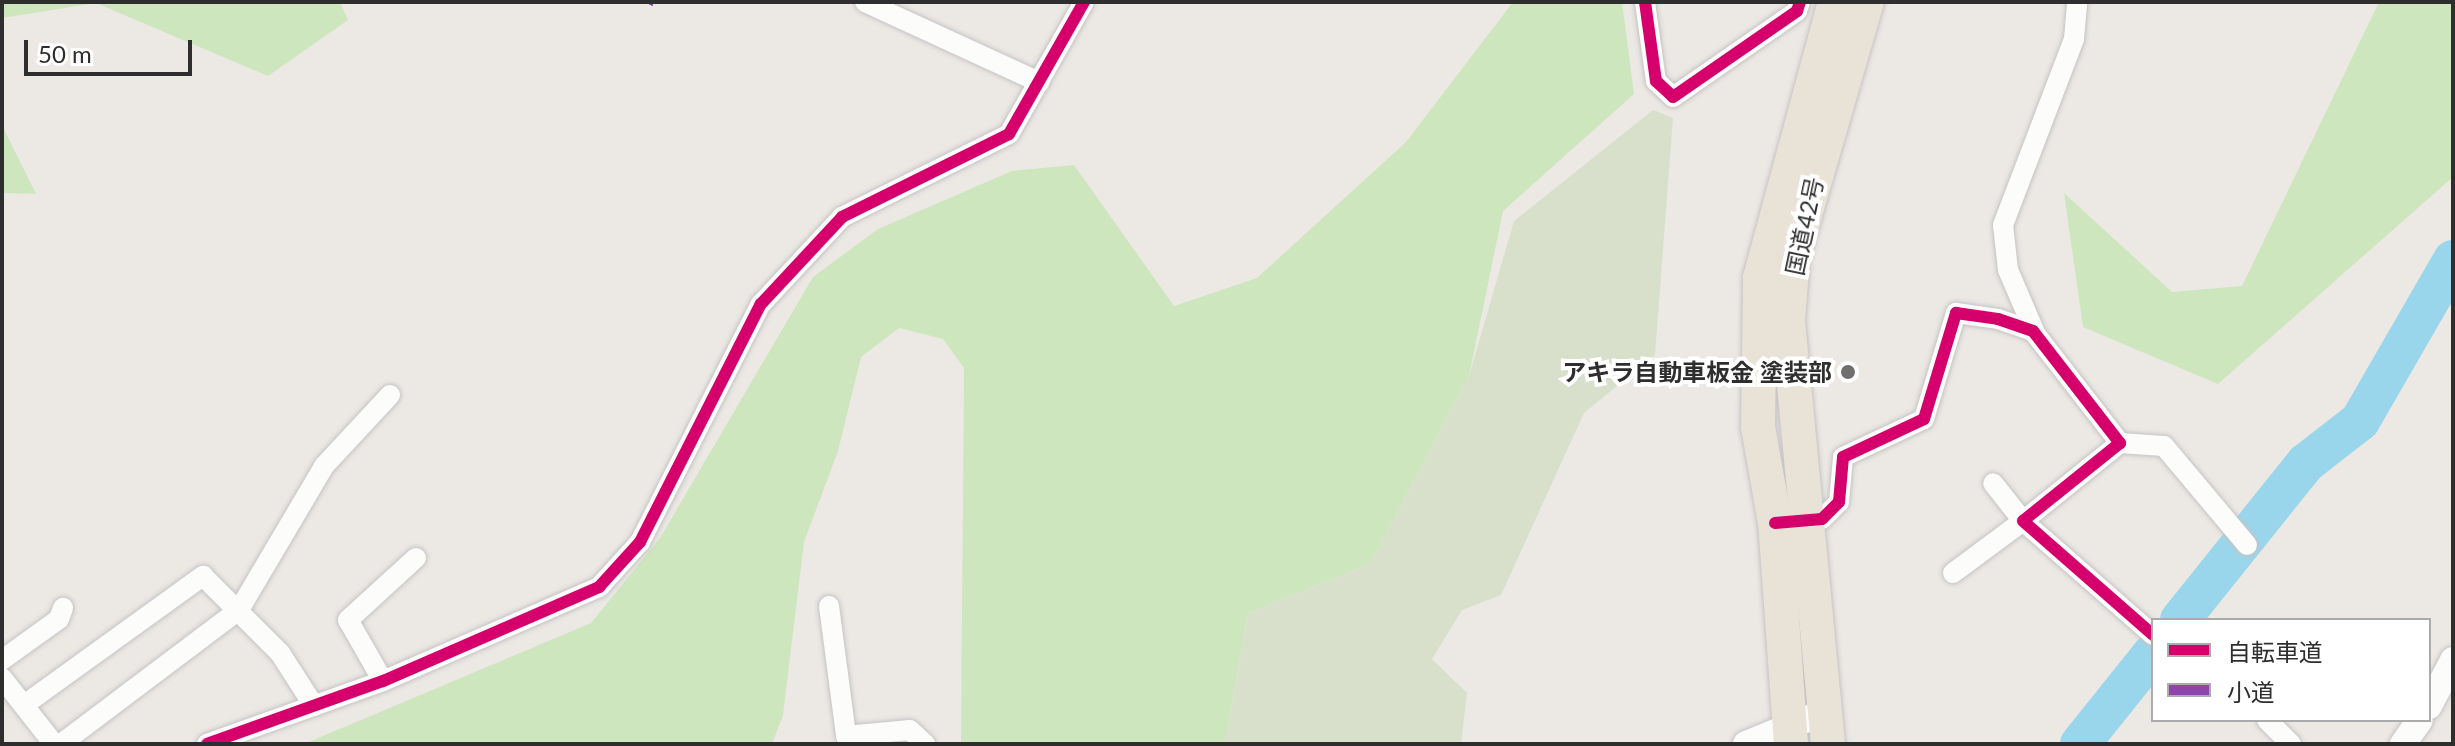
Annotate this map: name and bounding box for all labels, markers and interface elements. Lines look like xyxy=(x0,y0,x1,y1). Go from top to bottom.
scale bar xyxy=(28,24,196,74)
text: 50 m xyxy=(38,39,92,68)
street label: 国道42号 xyxy=(1780,174,1828,278)
place label: アキラ自動車板金 塗装部 xyxy=(1562,358,1832,386)
marker: アキラ自動車板金 塗装部 xyxy=(1839,363,1857,381)
legend xyxy=(2151,618,2431,722)
text: 自転車道 xyxy=(2227,637,2323,666)
text: 小道 xyxy=(2227,677,2275,706)

